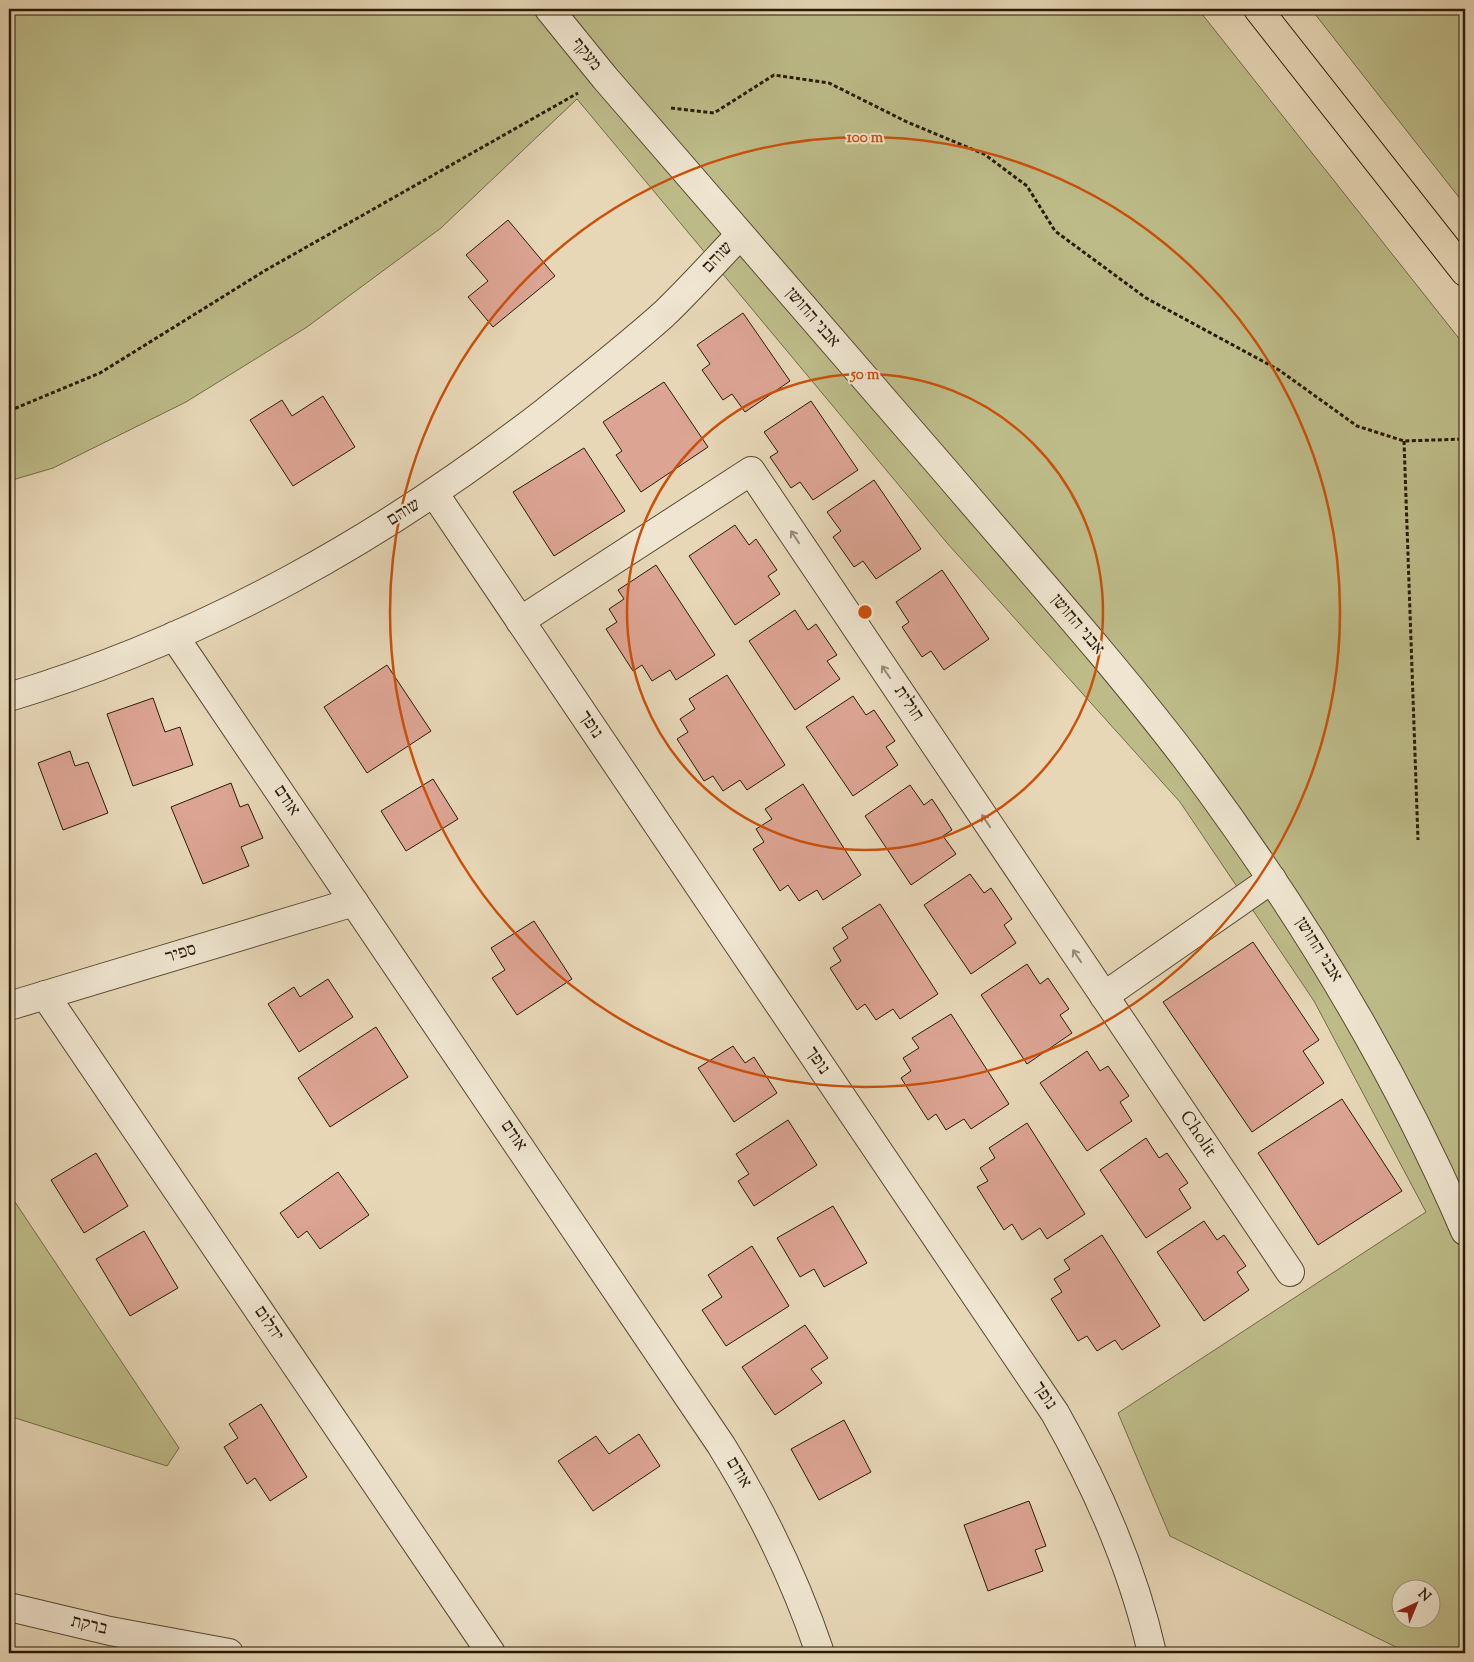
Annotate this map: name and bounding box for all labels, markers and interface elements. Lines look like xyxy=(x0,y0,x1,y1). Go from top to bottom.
street label: מעקף xyxy=(565,33,607,77)
text: 100 m xyxy=(847,128,884,149)
street label: שוהם xyxy=(696,236,740,280)
street label: אבני החושן xyxy=(778,282,846,354)
text: 50 m xyxy=(850,365,880,386)
street label: שוהם xyxy=(382,493,426,533)
one-way arrow xyxy=(790,530,801,544)
street label: אבני החושן xyxy=(1044,589,1110,661)
centre of rings xyxy=(856,603,874,621)
one-way arrow xyxy=(881,665,891,679)
street label: חולית xyxy=(886,681,930,727)
street label: נופך xyxy=(571,706,609,744)
street label: אודם xyxy=(266,780,306,822)
one-way arrow xyxy=(981,814,992,828)
street label: אבני החושן xyxy=(1288,912,1348,988)
street label: ספיר xyxy=(162,937,200,971)
one-way arrow xyxy=(1072,949,1082,963)
street label: נופך xyxy=(798,1042,836,1080)
street label: Cholit xyxy=(1172,1106,1222,1163)
street label: אודם xyxy=(493,1115,533,1157)
street label: יהלום xyxy=(247,1301,289,1347)
street label: נופך xyxy=(1025,1377,1063,1415)
street label: אודם xyxy=(719,1452,757,1494)
north arrow xyxy=(1392,1580,1442,1630)
text: N xyxy=(1413,1585,1435,1607)
street label: ברקת xyxy=(68,1609,110,1643)

